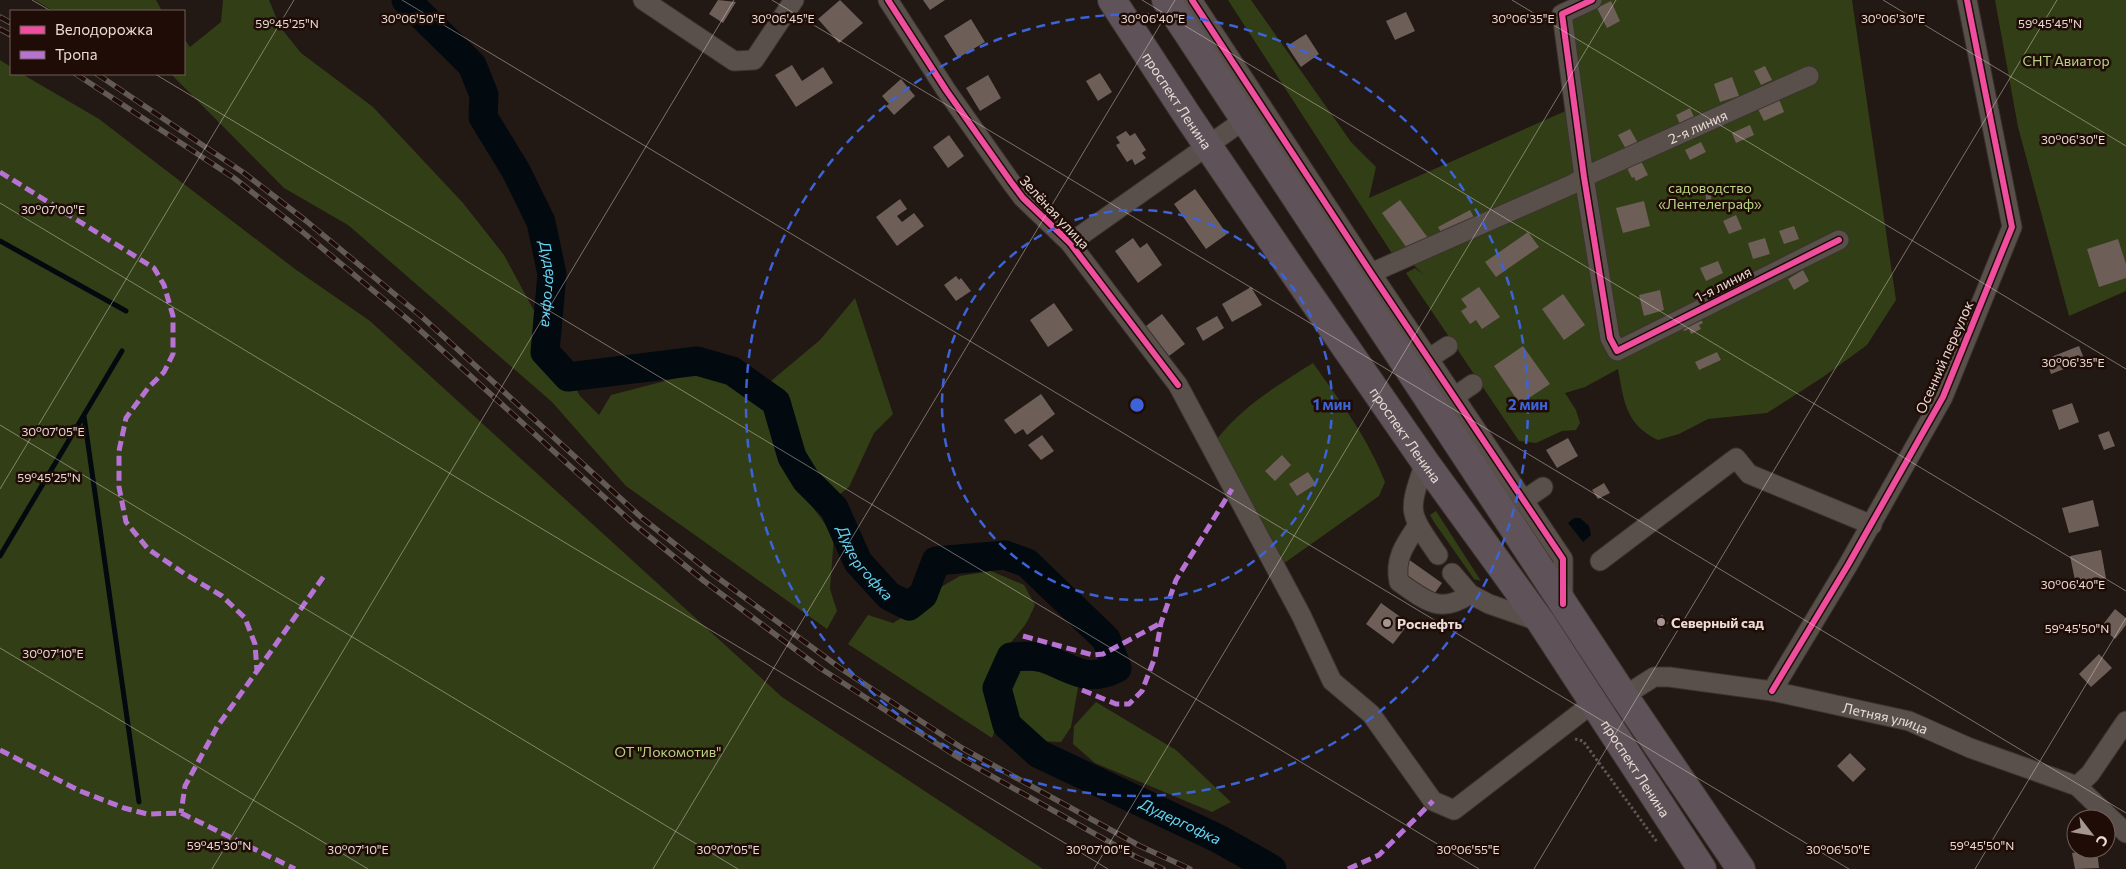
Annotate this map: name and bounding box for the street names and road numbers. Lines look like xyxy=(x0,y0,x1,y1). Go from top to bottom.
street label: проспект Ленина xyxy=(1140,49,1216,152)
street label: 2-я линия xyxy=(1665,105,1730,147)
street label: Зелёная улица xyxy=(1017,172,1093,252)
street label: 1-я линия xyxy=(1692,262,1754,306)
street label: Осенний переулок xyxy=(1911,297,1977,416)
street label: проспект Ленина xyxy=(1367,384,1446,486)
street label: Летняя улица xyxy=(1841,698,1931,737)
street label: проспект Ленина xyxy=(1598,716,1674,820)

